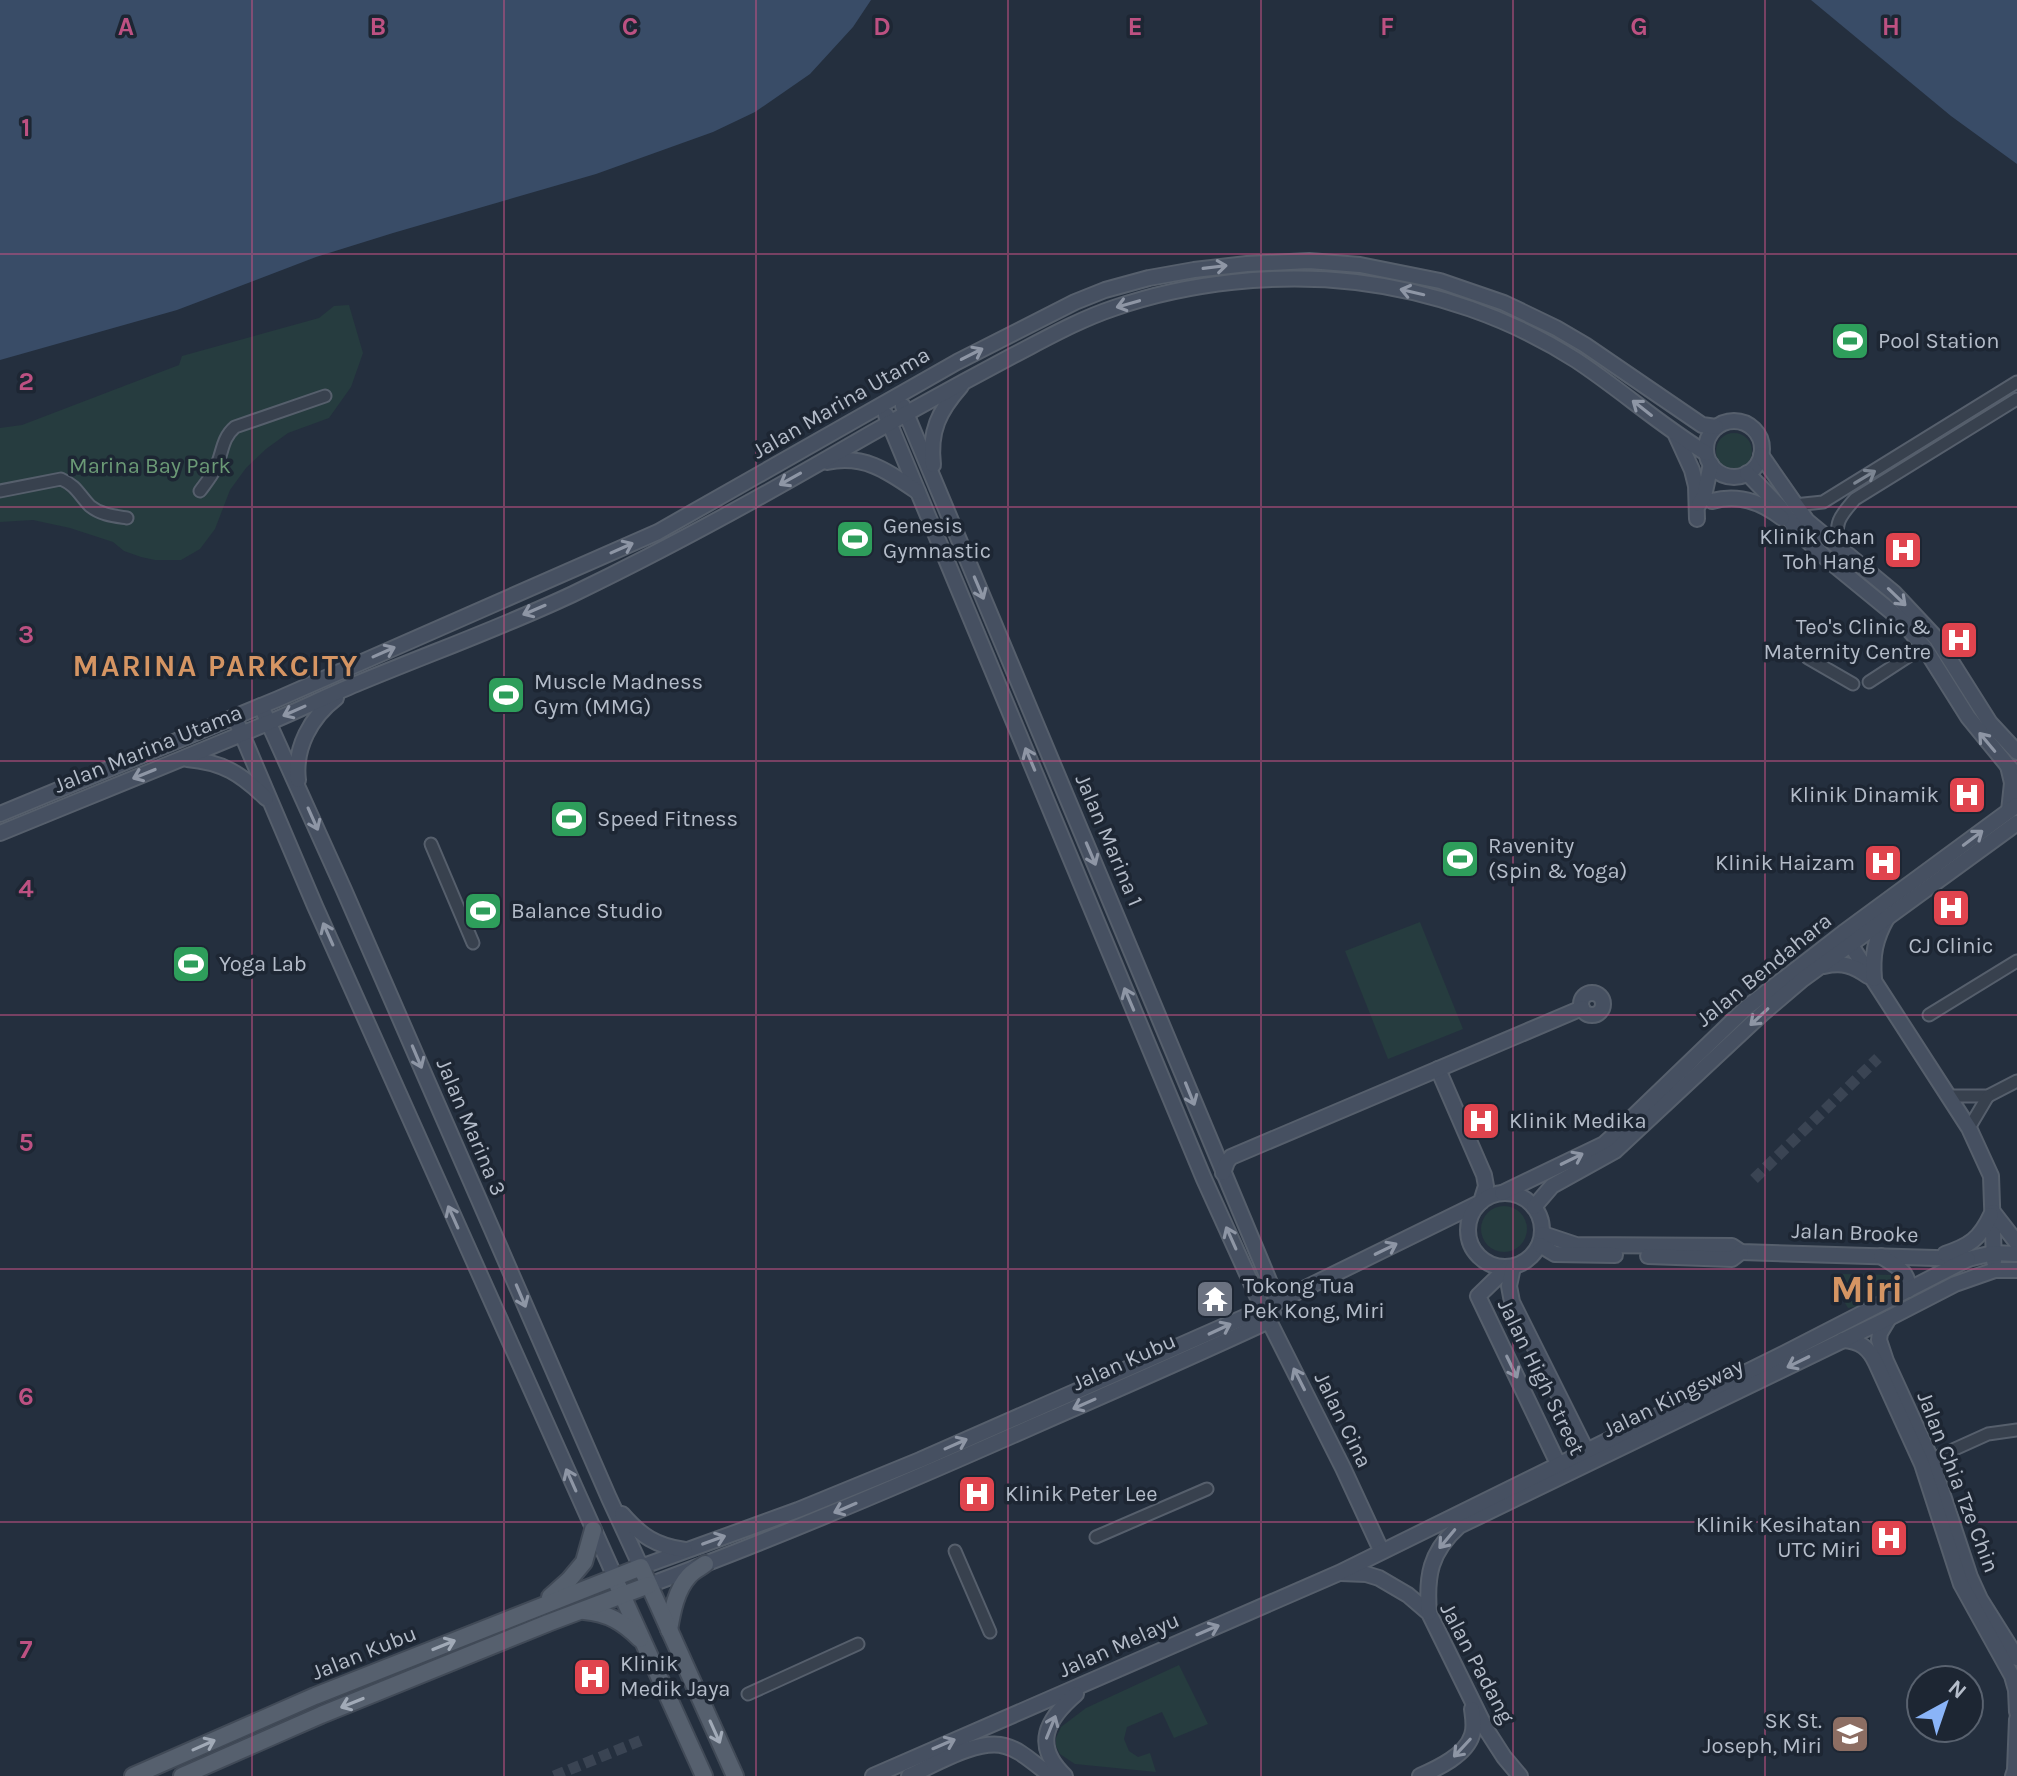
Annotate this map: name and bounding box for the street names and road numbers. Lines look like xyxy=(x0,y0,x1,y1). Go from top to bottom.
street label: Jalan Marina Utama xyxy=(747,341,935,465)
street label: Jalan Marina Utama xyxy=(50,699,246,799)
street label: Jalan Marina 1 xyxy=(1070,770,1148,910)
street label: Jalan Bendahara xyxy=(1691,907,1837,1033)
street label: Jalan Marina 3 xyxy=(430,1054,512,1200)
street label: Jalan Brooke xyxy=(1791,1218,1919,1248)
street label: Jalan High Street xyxy=(1492,1295,1590,1459)
street label: Jalan Kubu xyxy=(1068,1328,1180,1396)
street label: Jalan Kingsway xyxy=(1598,1353,1748,1443)
street label: Jalan Cina xyxy=(1309,1368,1377,1472)
street label: Jalan Chia Tze Chin xyxy=(1911,1388,2005,1576)
street label: Jalan Padang xyxy=(1434,1598,1520,1728)
street label: Jalan Melayu xyxy=(1055,1607,1183,1683)
street label: Jalan Kubu xyxy=(308,1620,420,1686)

